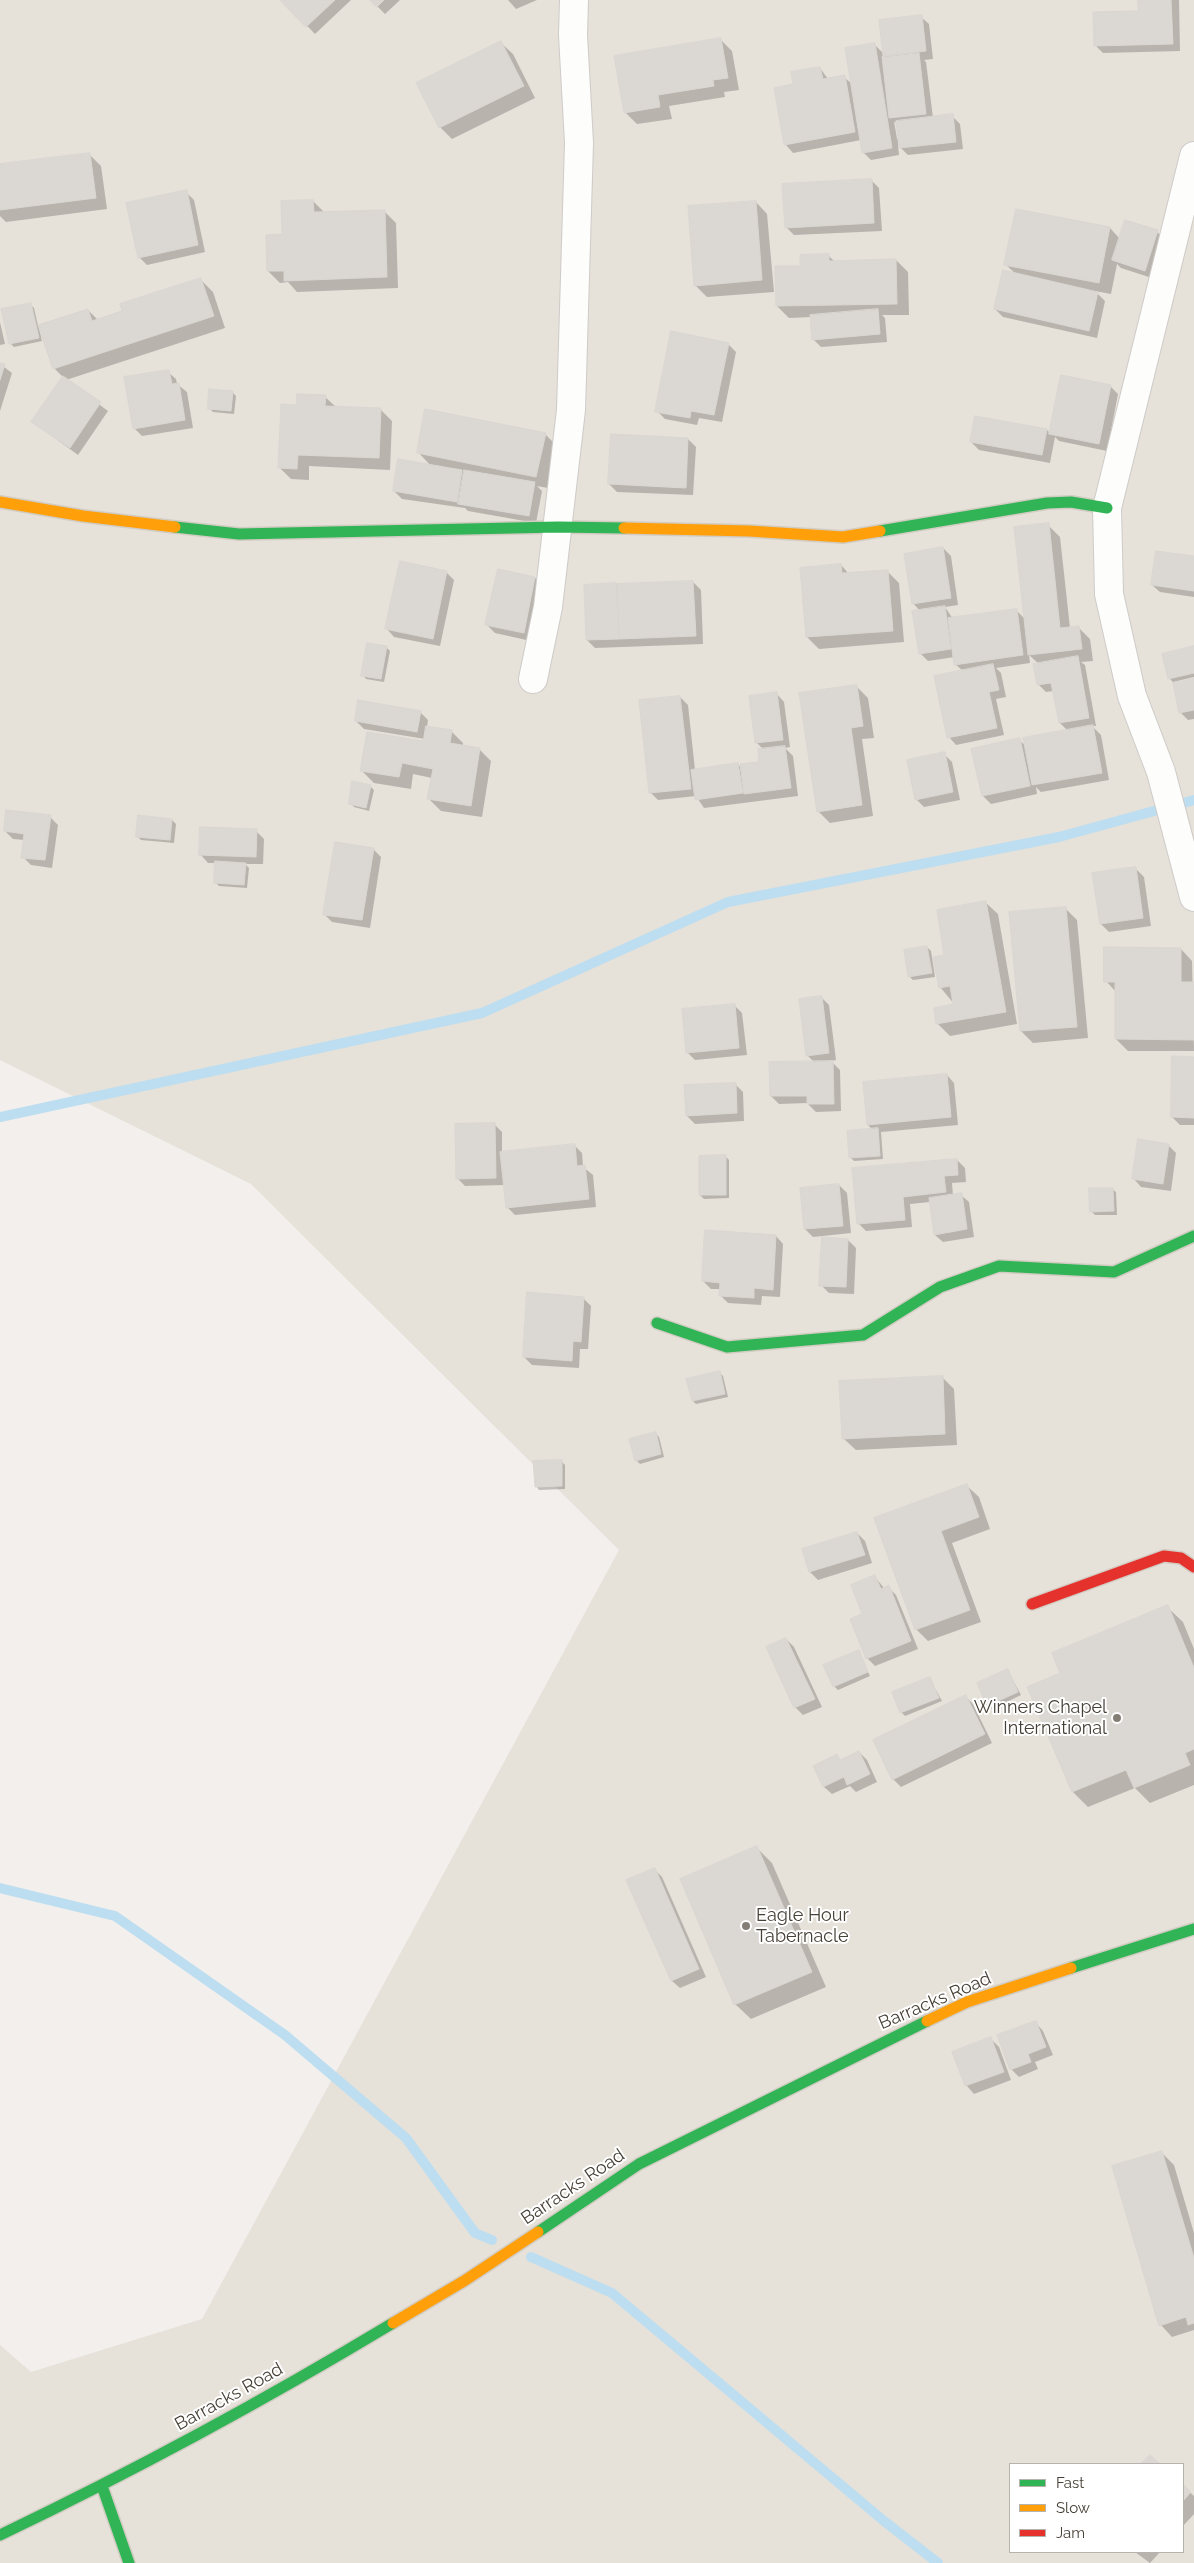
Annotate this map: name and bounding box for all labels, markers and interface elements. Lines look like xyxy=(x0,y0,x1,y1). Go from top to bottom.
place label: Winners Chapel International xyxy=(974,1697,1107,1740)
marker: Winners Chapel International xyxy=(1111,1712,1123,1724)
place label: Eagle Hour Tabernacle xyxy=(756,1905,849,1948)
marker: Eagle Hour Tabernacle xyxy=(740,1920,752,1932)
street label: Barracks Road xyxy=(876,1968,994,2034)
street label: Barracks Road xyxy=(517,2144,629,2230)
street label: Barracks Road xyxy=(171,2358,287,2436)
legend xyxy=(1009,2463,1184,2553)
text: Fast xyxy=(1056,2474,1084,2492)
text: Slow xyxy=(1056,2499,1090,2517)
text: Jam xyxy=(1056,2524,1085,2542)

